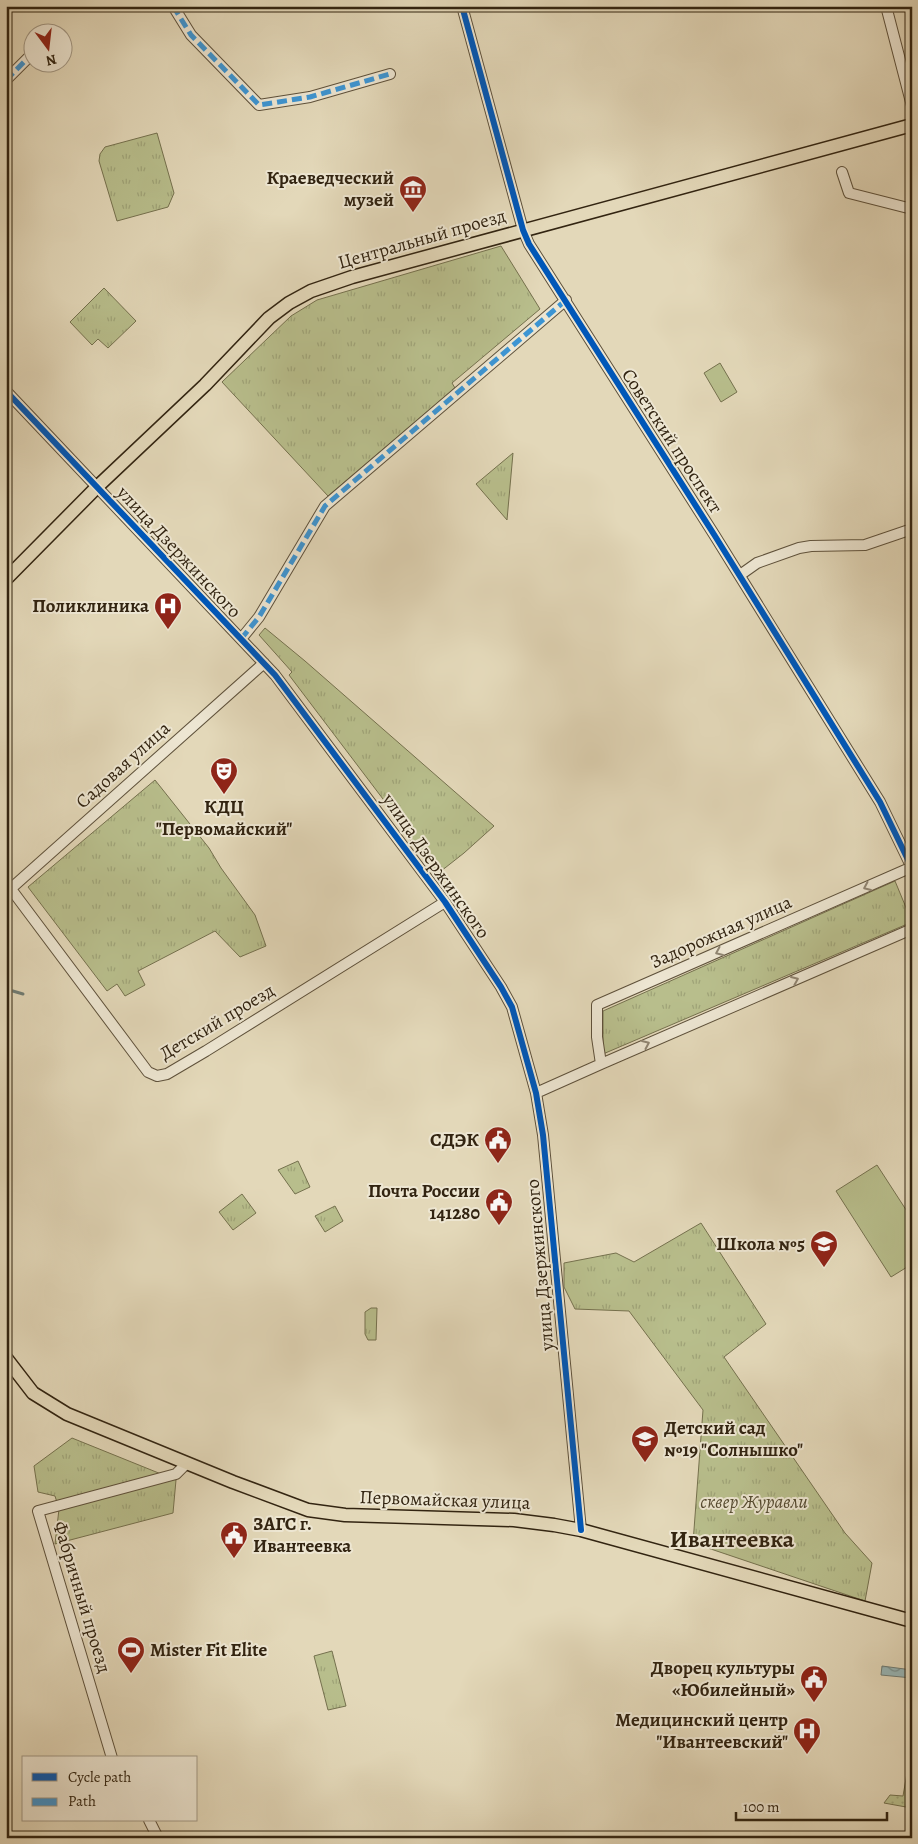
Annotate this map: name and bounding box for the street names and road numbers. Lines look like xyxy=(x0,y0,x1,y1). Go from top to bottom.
street label: Центральный проезд xyxy=(335,203,509,275)
street label: Советский проспект xyxy=(615,364,729,519)
street label: улица Дзержинского xyxy=(110,479,247,624)
street label: Садовая улица xyxy=(70,715,176,814)
street label: улица Дзержинского xyxy=(375,787,496,944)
street label: Задорожная улица xyxy=(646,889,796,975)
street label: Детский проезд xyxy=(155,977,279,1067)
street label: улица Дзержинского xyxy=(520,1178,561,1353)
street label: Первомайская улица xyxy=(359,1484,531,1516)
street label: Фабричный проезд xyxy=(47,1518,117,1676)

